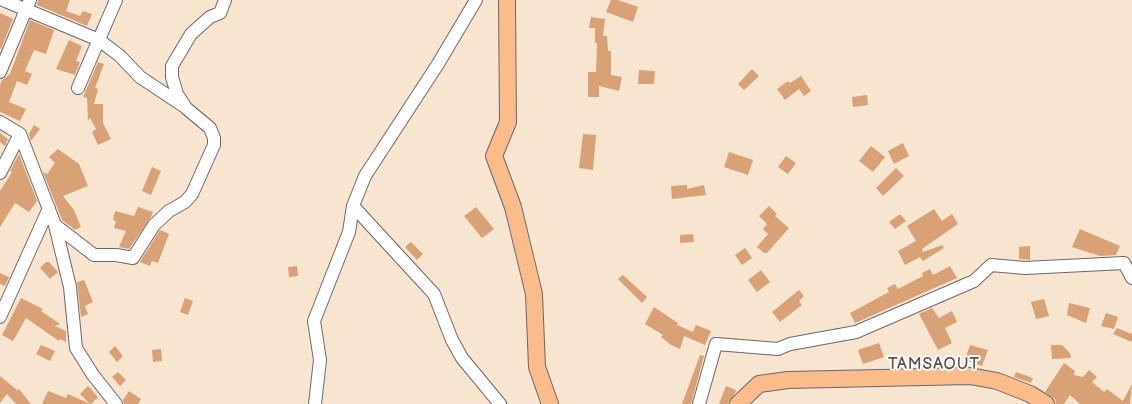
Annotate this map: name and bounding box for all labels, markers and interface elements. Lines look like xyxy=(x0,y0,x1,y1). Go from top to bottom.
district label: TAMSAOUT xyxy=(887,355,981,375)

